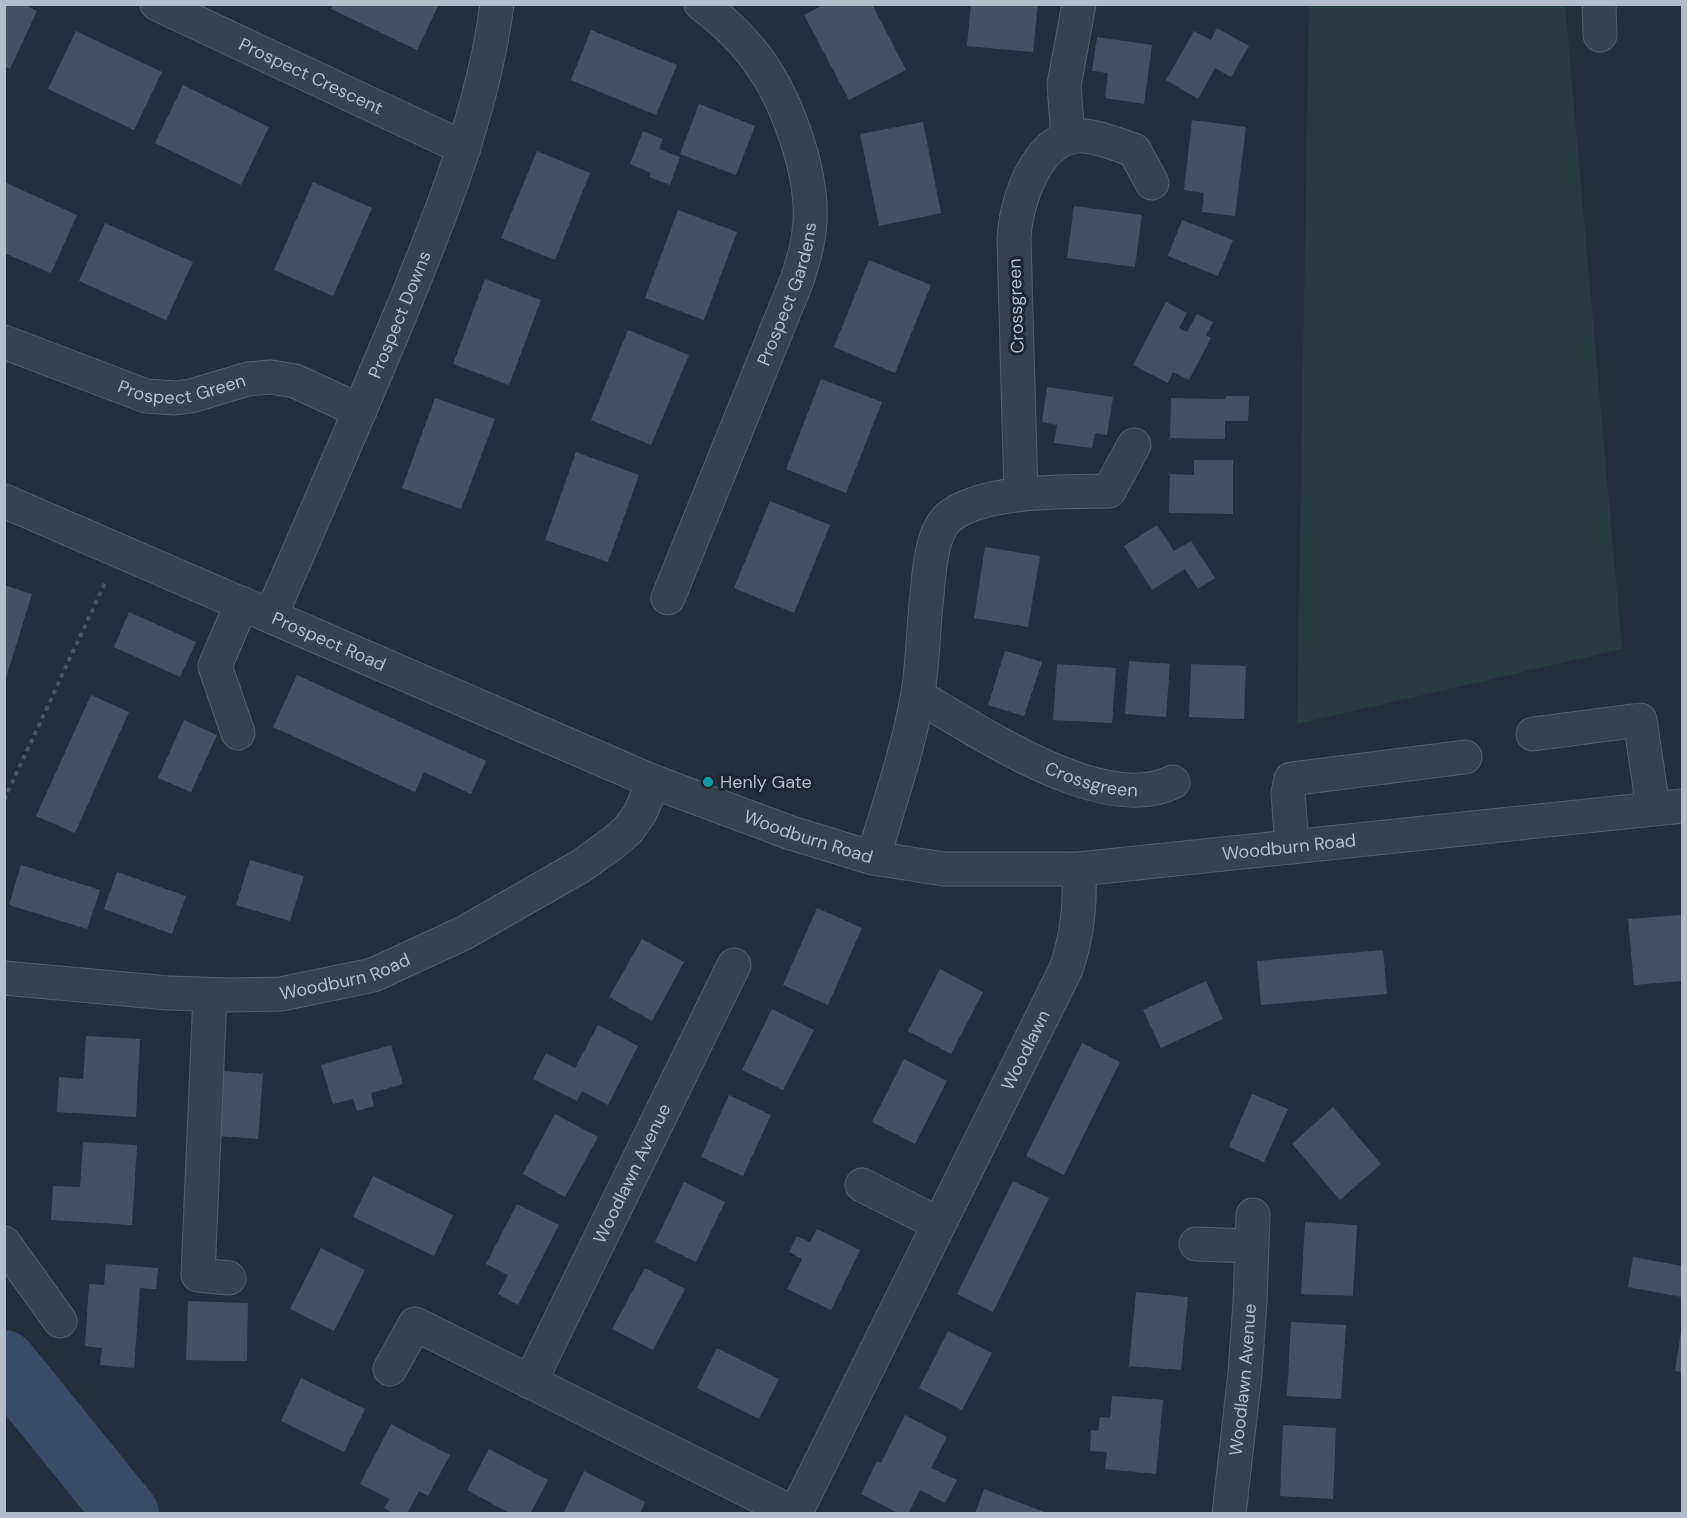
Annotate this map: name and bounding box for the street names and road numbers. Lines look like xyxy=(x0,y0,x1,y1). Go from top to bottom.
street label: Prospect Crescent xyxy=(235,32,387,120)
street label: Prospect Gardens xyxy=(751,222,822,369)
street label: Prospect Downs xyxy=(363,247,437,382)
street label: Crossgreen xyxy=(1002,258,1030,354)
street label: Prospect Green xyxy=(114,368,248,410)
street label: Prospect Road xyxy=(268,606,390,677)
street label: Crossgreen xyxy=(1041,756,1138,802)
street label: Woodburn Road xyxy=(740,804,876,869)
street label: Woodburn Road xyxy=(1221,828,1357,866)
street label: Woodburn Road xyxy=(278,948,414,1006)
street label: Woodlawn xyxy=(996,1006,1056,1094)
street label: Woodlawn Avenue xyxy=(588,1100,676,1248)
street label: Woodlawn Avenue xyxy=(1224,1303,1262,1457)

